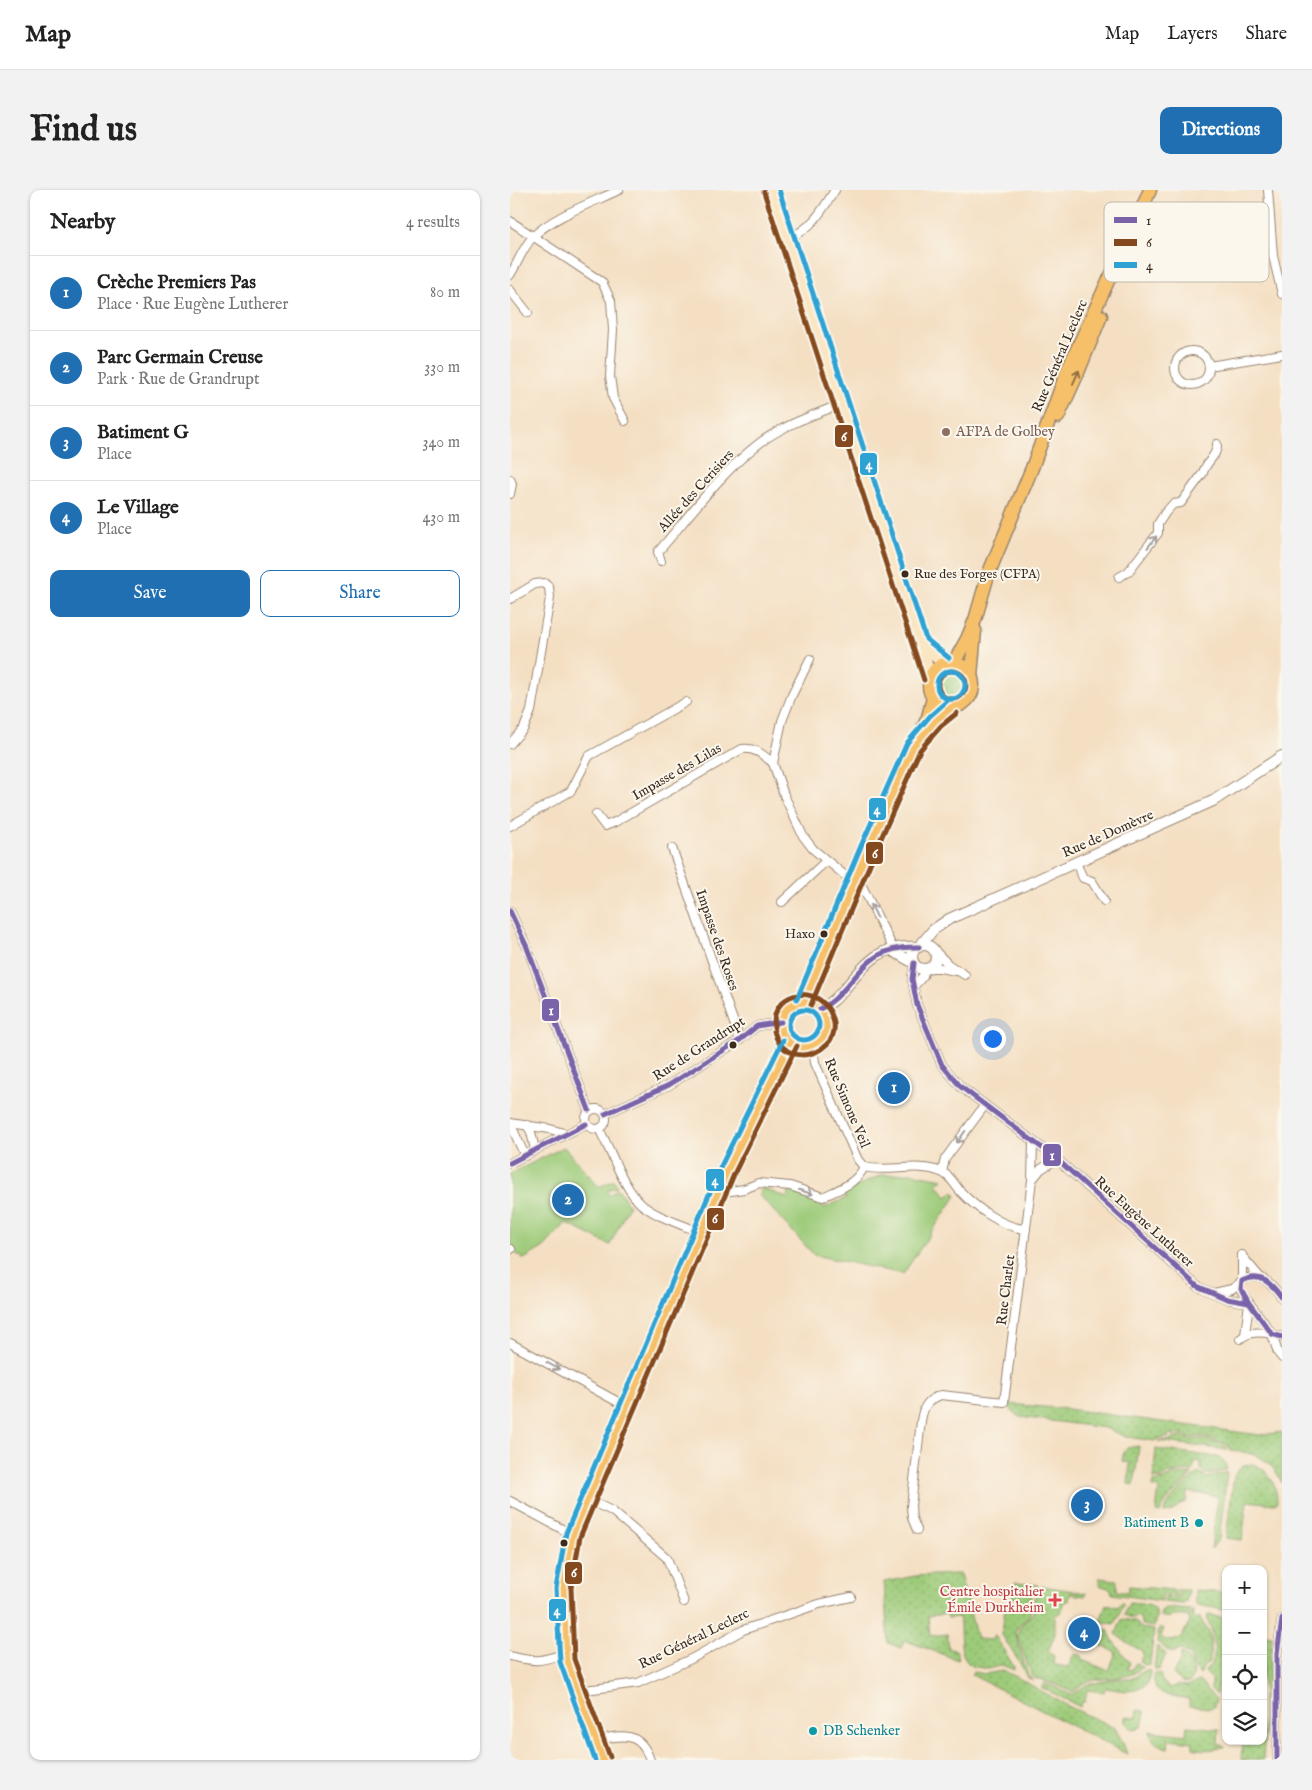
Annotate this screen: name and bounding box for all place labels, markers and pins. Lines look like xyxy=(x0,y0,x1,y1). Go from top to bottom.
place label: AFPA de Golbey xyxy=(955,423,1055,441)
marker: AFPA de Golbey xyxy=(940,426,952,438)
place label: Rue des Forges (CFPA) xyxy=(914,566,1040,583)
marker: Rue des Forges (CFPA) xyxy=(900,569,910,579)
place label: Haxo xyxy=(785,926,815,943)
marker: Haxo xyxy=(819,929,829,939)
unlabelled marker xyxy=(728,1040,738,1050)
pin: 1 xyxy=(878,1069,910,1107)
pin: 2 xyxy=(552,1181,584,1219)
pin: 3 xyxy=(1071,1486,1103,1524)
place label: Batiment B xyxy=(1123,1514,1189,1532)
marker: Batiment B xyxy=(1193,1517,1205,1529)
unlabelled marker xyxy=(559,1538,569,1548)
place label: Centre hospitalier Émile Durkheim xyxy=(940,1583,1044,1617)
marker: Centre hospitalier Émile Durkheim xyxy=(1048,1593,1062,1607)
pin: 4 xyxy=(1068,1614,1100,1652)
place label: DB Schenker xyxy=(823,1722,900,1740)
marker: DB Schenker xyxy=(807,1725,819,1737)

